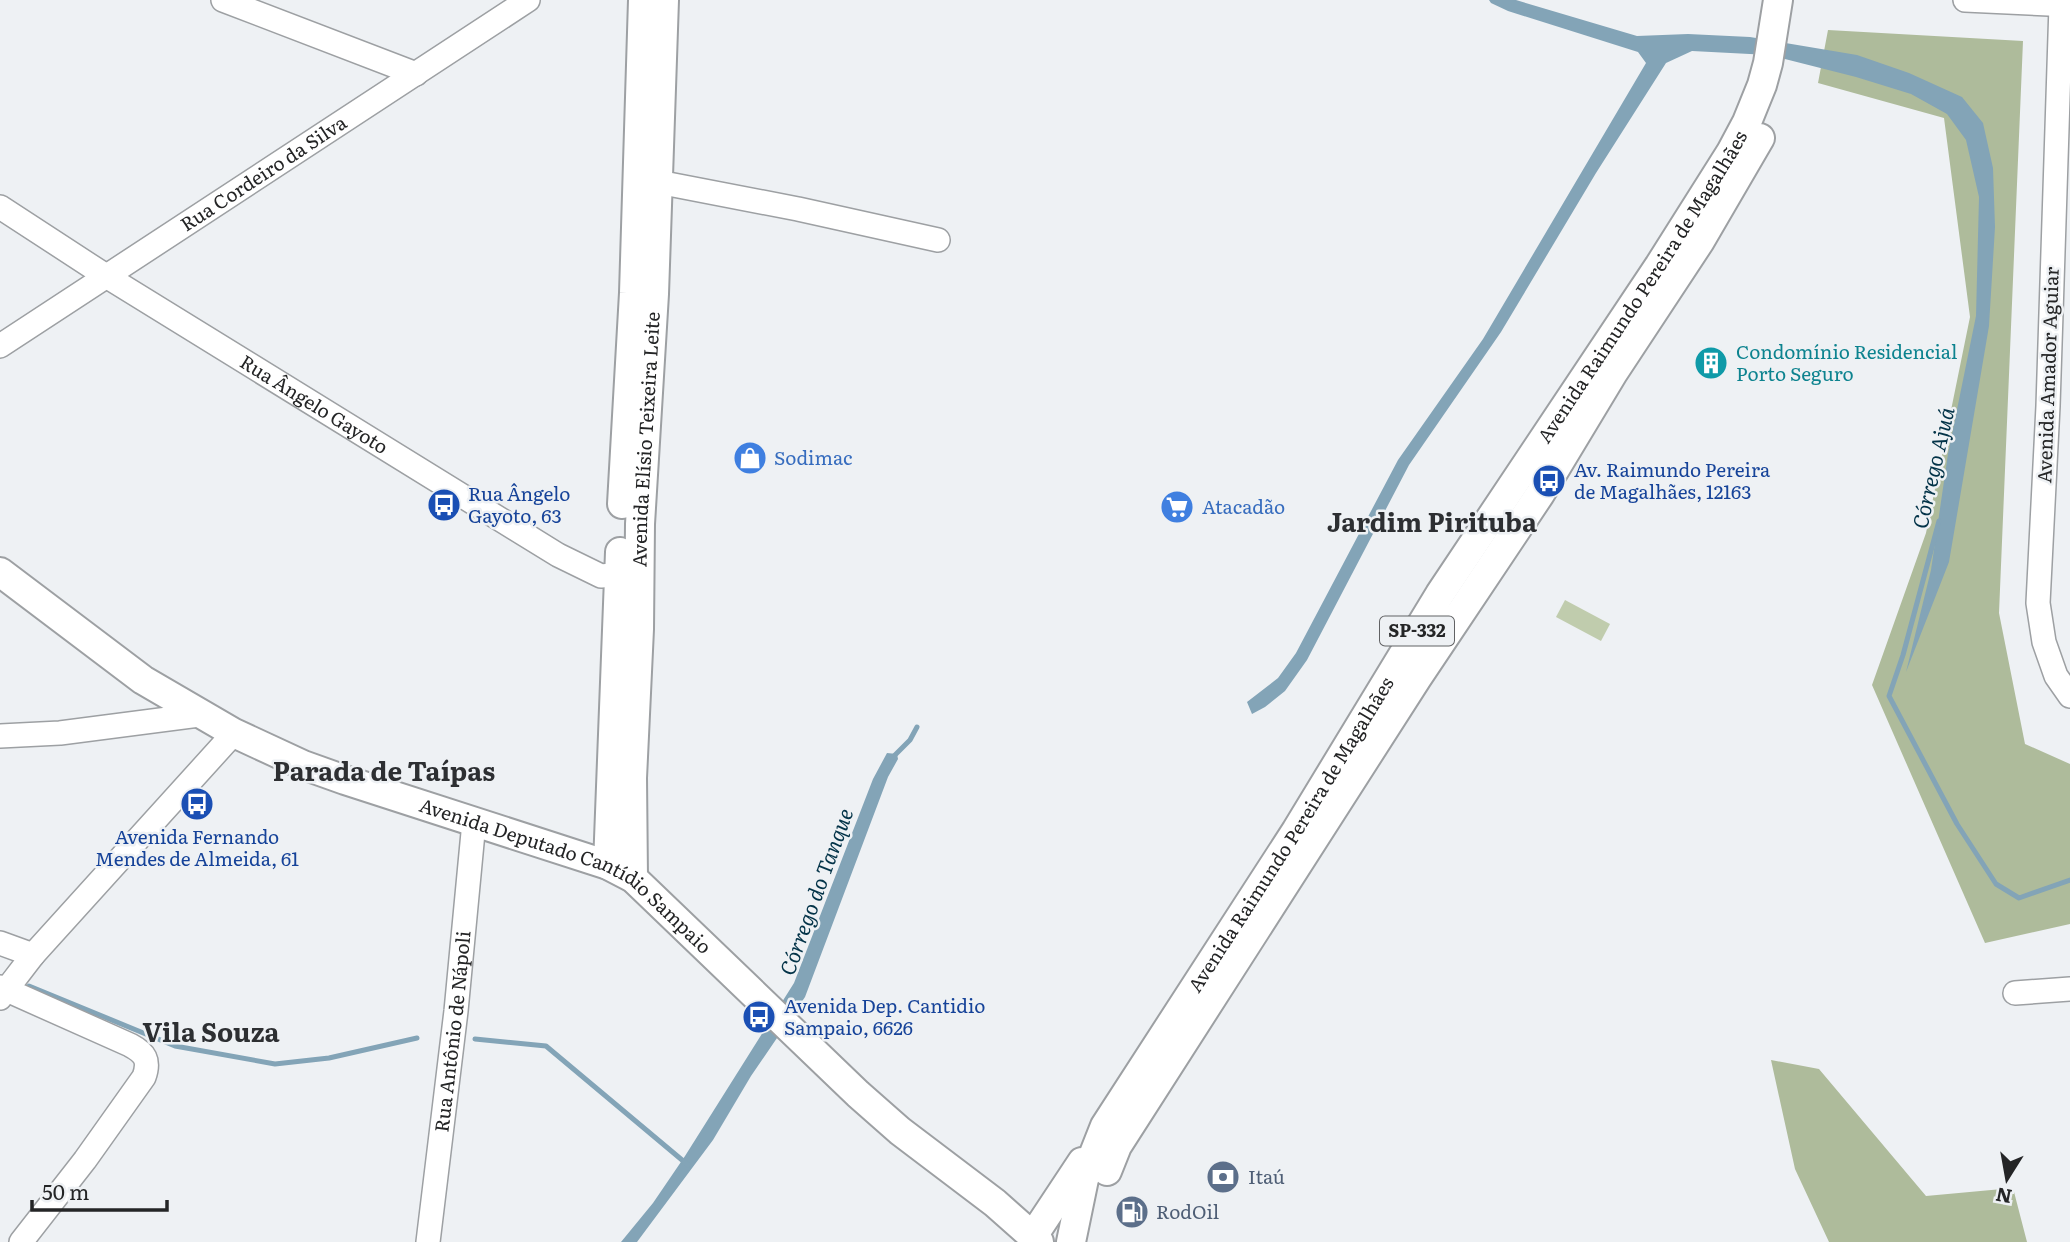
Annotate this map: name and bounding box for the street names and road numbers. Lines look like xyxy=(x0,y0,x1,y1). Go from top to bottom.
street label: Rua Cordeiro da Silva xyxy=(174,107,352,237)
street label: Avenida Raimundo Pereira de Magalhães xyxy=(1530,125,1753,448)
street label: Avenida Amador Aguiar xyxy=(2029,266,2065,484)
street label: Avenida Elísio Teixeira Leite xyxy=(625,311,666,567)
street label: Rua Ângelo Gayoto xyxy=(235,347,394,460)
road number: SP-332 xyxy=(1380,616,1454,646)
street label: Avenida Raimundo Pereira de Magalhães xyxy=(1180,671,1400,997)
street label: Avenida Deputado Cantídio Sampaio xyxy=(416,790,719,960)
street label: Rua Antônio de Nápoli xyxy=(426,929,477,1134)

